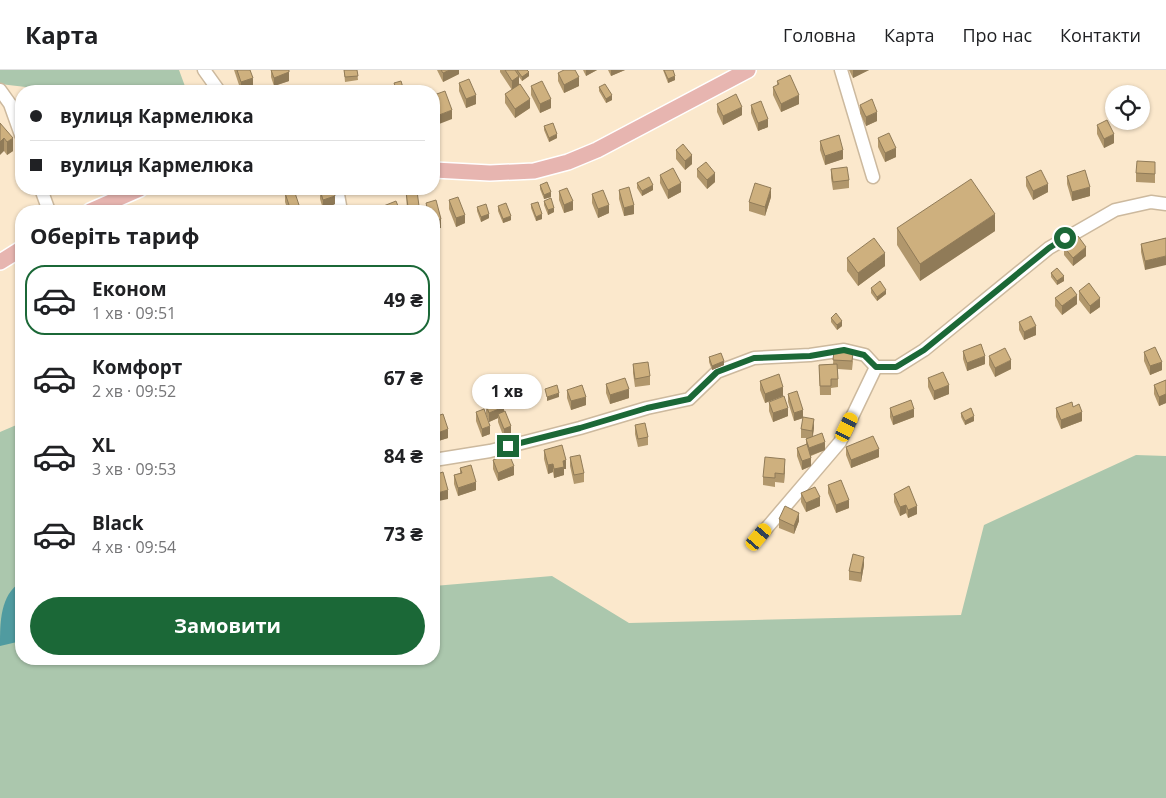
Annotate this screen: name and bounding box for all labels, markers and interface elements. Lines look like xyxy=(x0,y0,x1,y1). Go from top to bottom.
text: Карта xyxy=(25,18,99,51)
text: Головна xyxy=(783,23,856,47)
text: Карта xyxy=(884,23,934,47)
text: Про нас xyxy=(962,23,1032,47)
text: Контакти xyxy=(1060,23,1141,47)
map controls xyxy=(1105,85,1150,130)
button: locate xyxy=(1105,85,1150,130)
text: вулиця Кармелюка xyxy=(60,103,254,129)
text: вулиця Кармелюка xyxy=(60,152,254,178)
text: Оберіть тариф xyxy=(30,220,199,250)
route start xyxy=(1054,227,1076,249)
text: Економ xyxy=(92,276,167,302)
icon: car xyxy=(32,278,77,323)
text: 49 ₴ xyxy=(384,287,423,313)
text: 1 хв · 09:51 xyxy=(92,302,176,324)
text: Комфорт xyxy=(92,354,182,380)
icon: car xyxy=(32,356,77,401)
text: 67 ₴ xyxy=(384,365,423,391)
callout: 1 хв xyxy=(473,374,543,408)
text: 2 хв · 09:52 xyxy=(92,380,176,402)
text: 1 хв xyxy=(491,380,523,402)
car xyxy=(833,410,860,444)
text: XL xyxy=(92,432,115,458)
icon: car xyxy=(32,434,77,479)
route end xyxy=(497,435,519,457)
text: 84 ₴ xyxy=(384,443,423,469)
text: 3 хв · 09:53 xyxy=(92,458,176,480)
text: Black xyxy=(92,510,144,536)
icon: car xyxy=(32,512,77,557)
text: 73 ₴ xyxy=(384,521,423,547)
car xyxy=(743,521,774,553)
text: 4 хв · 09:54 xyxy=(92,536,176,558)
button: Замовити xyxy=(30,597,425,655)

